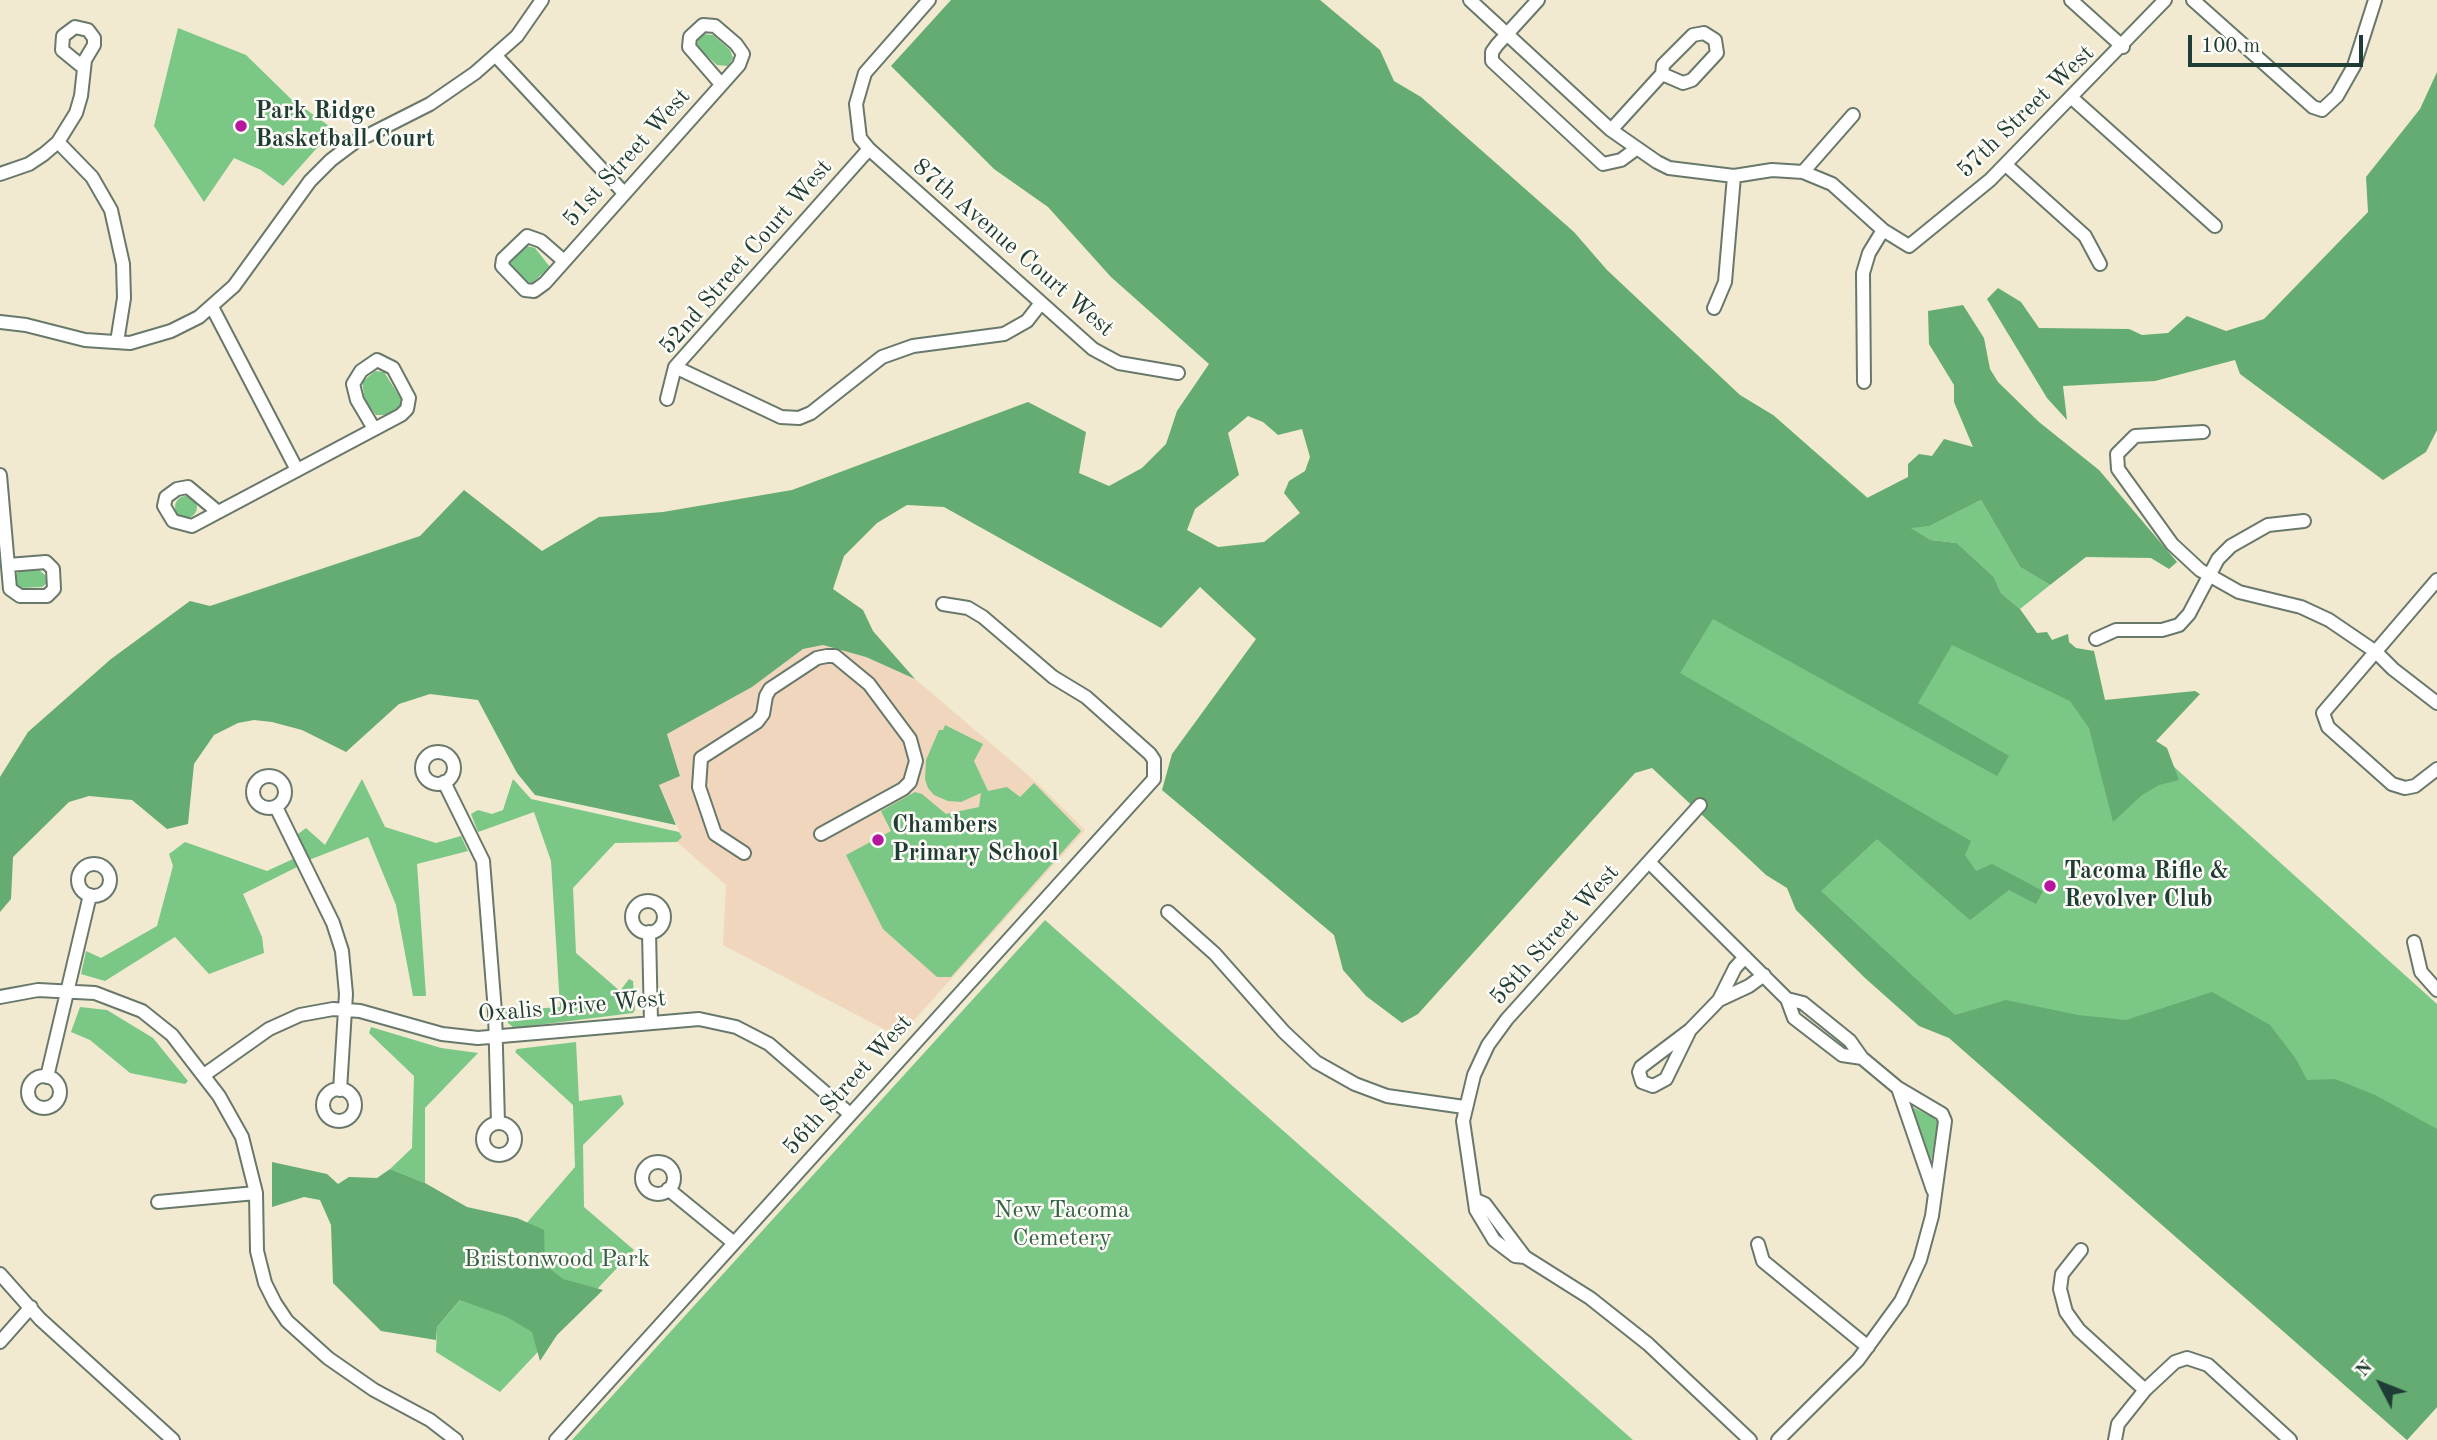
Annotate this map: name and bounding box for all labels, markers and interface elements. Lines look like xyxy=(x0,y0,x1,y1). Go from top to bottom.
scale bar xyxy=(2192,21,2367,65)
text: 100 m xyxy=(2201,36,2260,57)
street label: 57th Street West xyxy=(1951,39,2101,185)
street label: 51st Street West xyxy=(557,83,697,233)
place label: Park Ridge Basketball Court xyxy=(255,98,435,154)
marker: Park Ridge Basketball Court xyxy=(233,118,249,134)
street label: 52nd Street Court West xyxy=(653,153,839,361)
street label: 87th Avenue Court West xyxy=(906,153,1120,343)
place label: Chambers Primary School xyxy=(892,812,1059,868)
marker: Chambers Primary School xyxy=(870,832,886,848)
place label: Tacoma Rifle & Revolver Club xyxy=(2064,858,2229,914)
street label: 58th Street West xyxy=(1484,859,1626,1011)
marker: Tacoma Rifle & Revolver Club xyxy=(2042,878,2058,894)
street label: Oxalis Drive West xyxy=(477,984,667,1030)
street label: 56th Street West xyxy=(777,1009,919,1161)
park label: New Tacoma Cemetery xyxy=(994,1197,1130,1253)
park label: Bristonwood Park xyxy=(464,1246,650,1274)
north arrow xyxy=(2346,1349,2416,1419)
text: N xyxy=(2353,1358,2377,1381)

